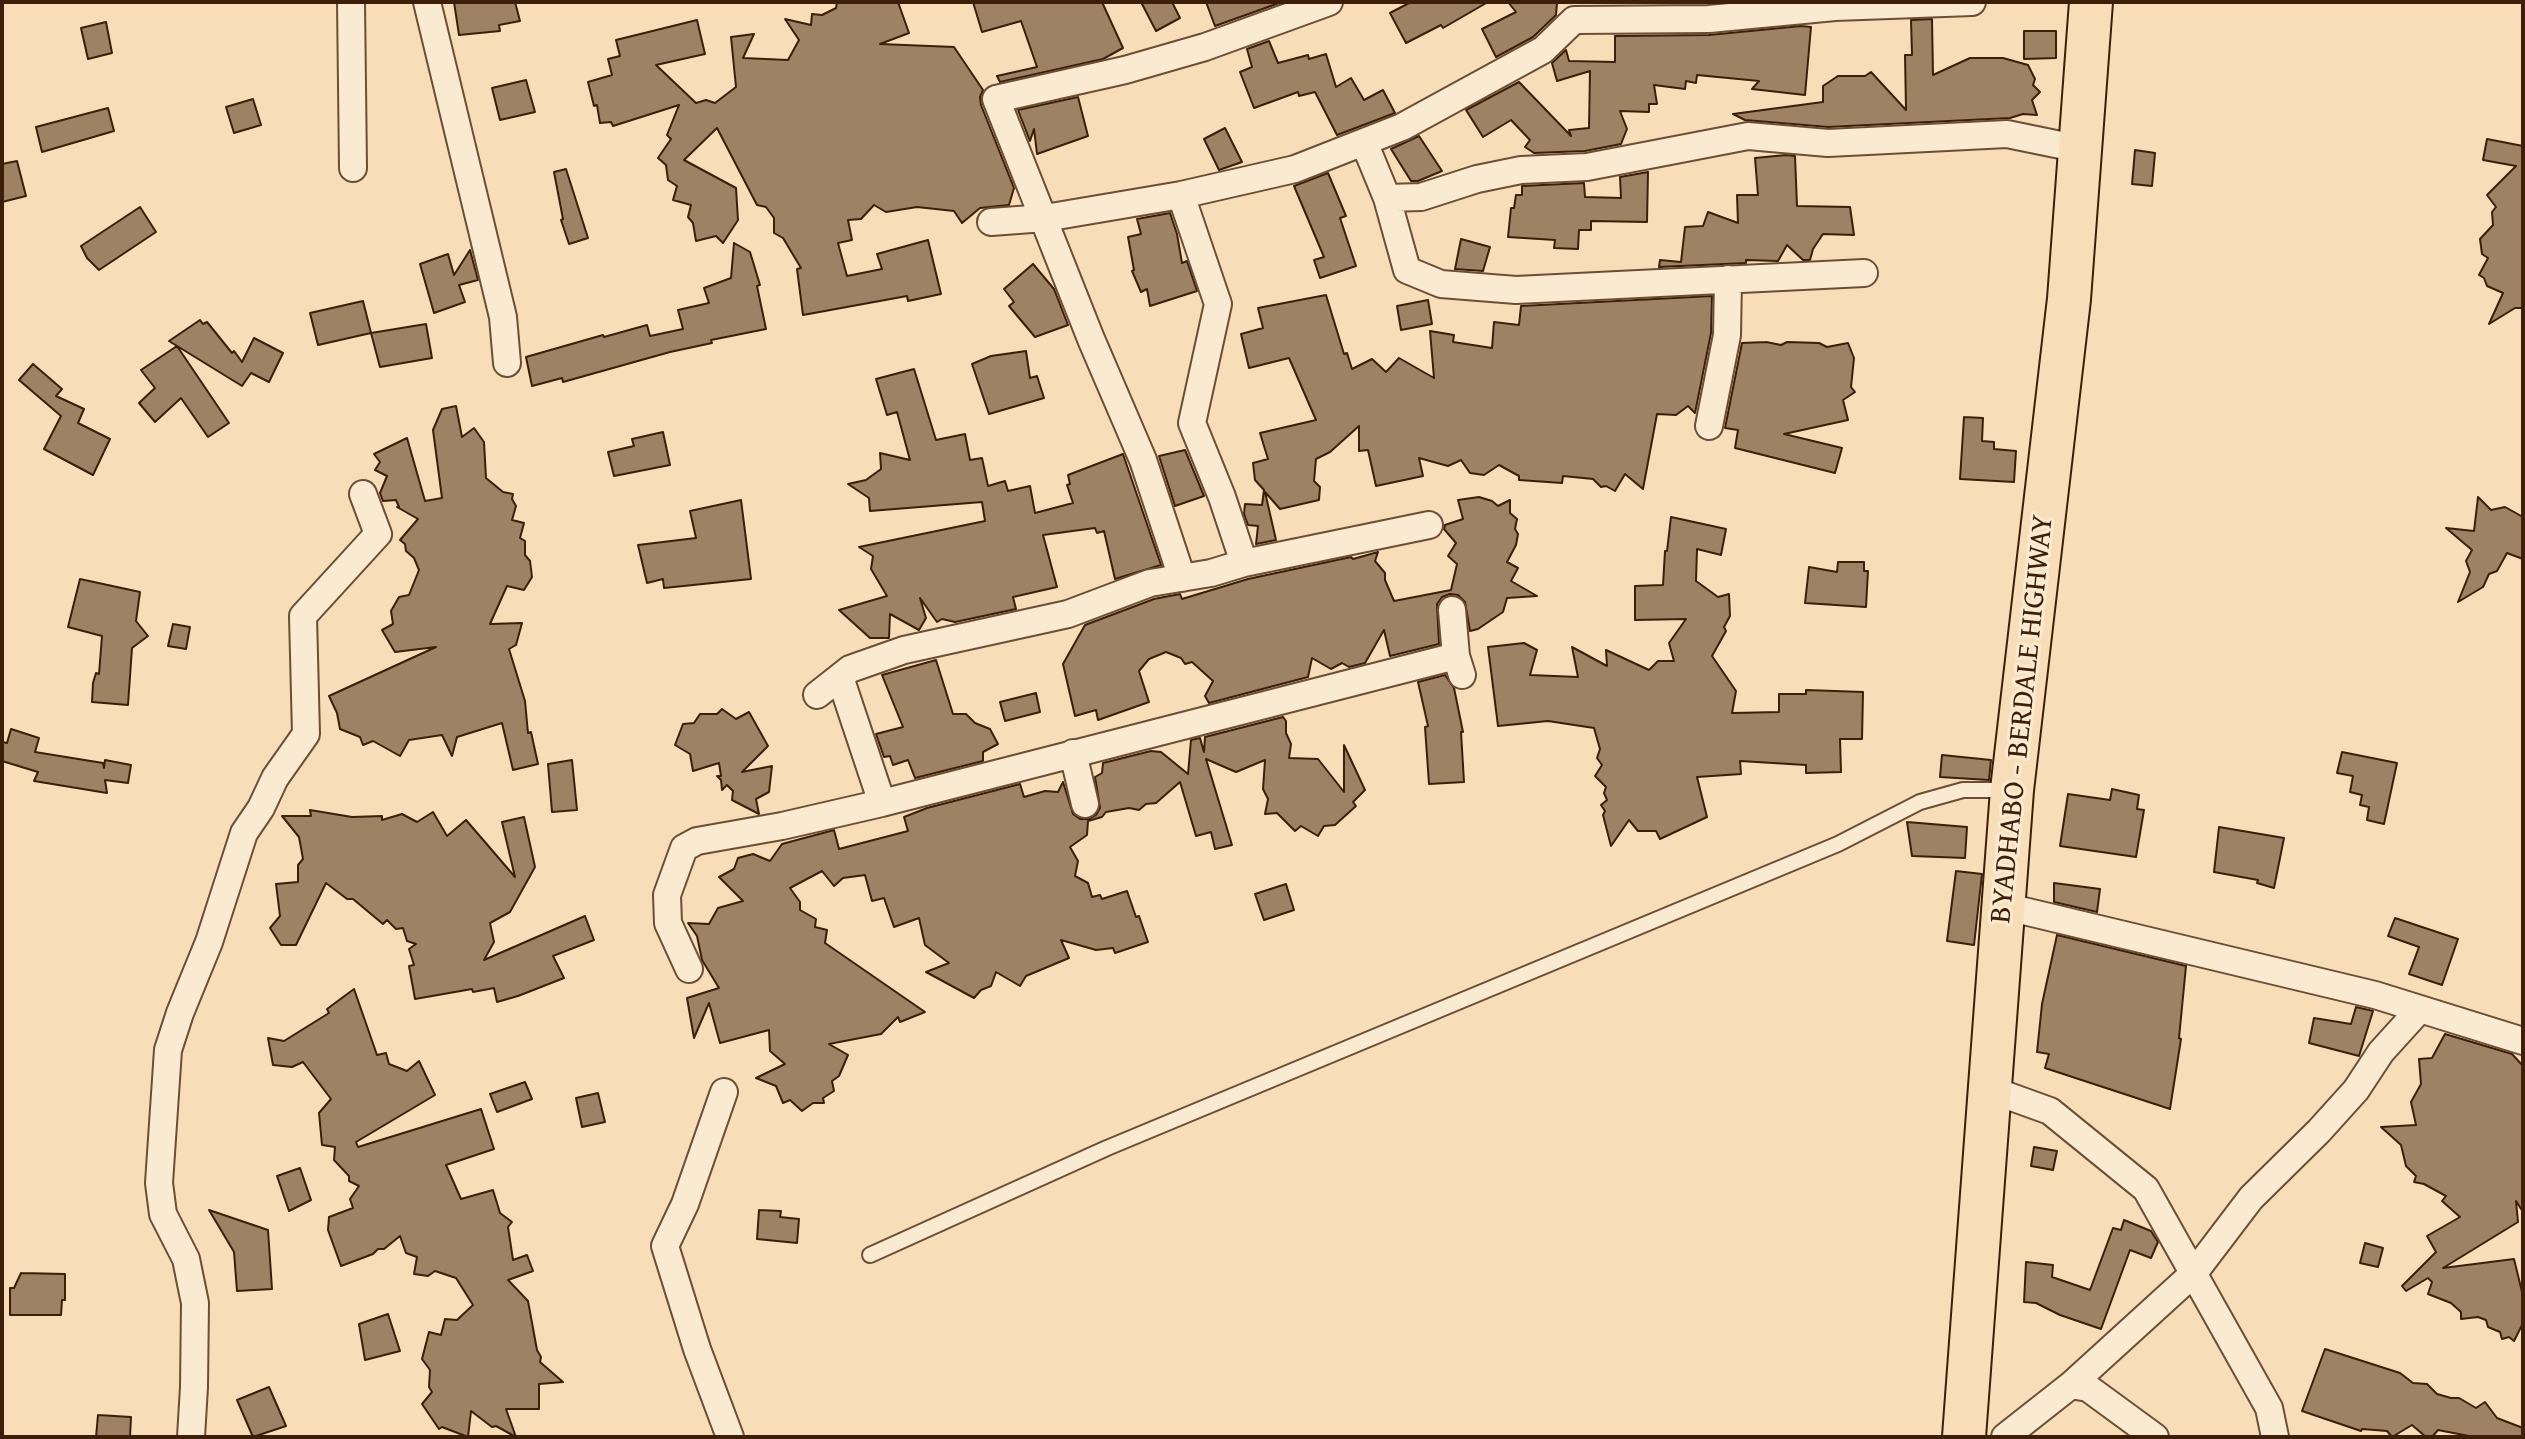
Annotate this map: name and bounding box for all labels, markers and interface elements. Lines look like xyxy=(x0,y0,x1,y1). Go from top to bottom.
street label: BYADHABO - BERDALE HIGHWAY xyxy=(1984,513,2062,925)

